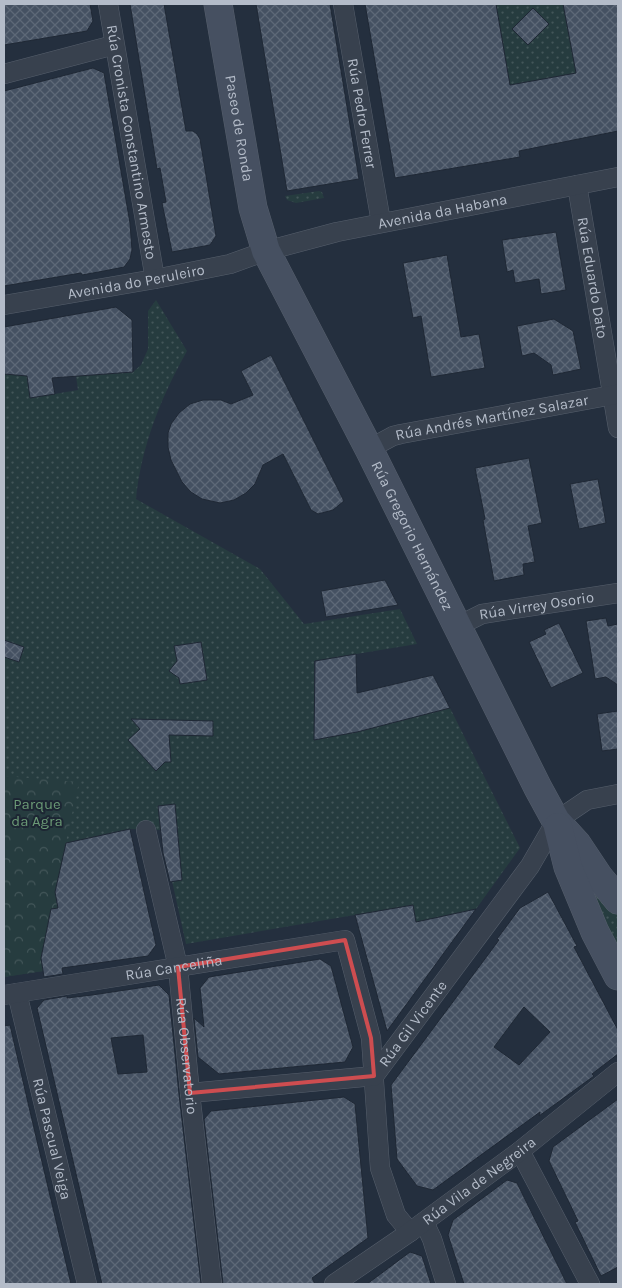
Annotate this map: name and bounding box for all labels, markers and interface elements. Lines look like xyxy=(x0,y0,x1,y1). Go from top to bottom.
street label: Rúa Cronista Constantino Armesto xyxy=(103,23,160,261)
street label: Rúa Pedro Ferrer xyxy=(344,57,381,170)
street label: Paseo de Ronda xyxy=(221,74,257,183)
street label: Avenida da Habana xyxy=(376,190,509,233)
street label: Rúa Eduardo Dato xyxy=(574,216,612,340)
street label: Avenida do Peruleiro xyxy=(66,260,206,303)
street label: Rúa Andrés Martínez Salazar xyxy=(393,391,590,444)
street label: Rúa Gregorio Hernández xyxy=(367,458,457,613)
street label: Rúa Virrey Osorio xyxy=(478,588,595,623)
park label: Parque da Agra xyxy=(11,795,63,830)
street label: Rúa Canceliña xyxy=(124,951,224,984)
street label: Rúa Gil Vicente xyxy=(375,977,451,1070)
street label: Rúa Observatorio xyxy=(172,997,201,1115)
street label: Rúa Pascual Veiga xyxy=(29,1076,75,1201)
street label: Rúa Vila de Negreira xyxy=(419,1133,540,1229)

